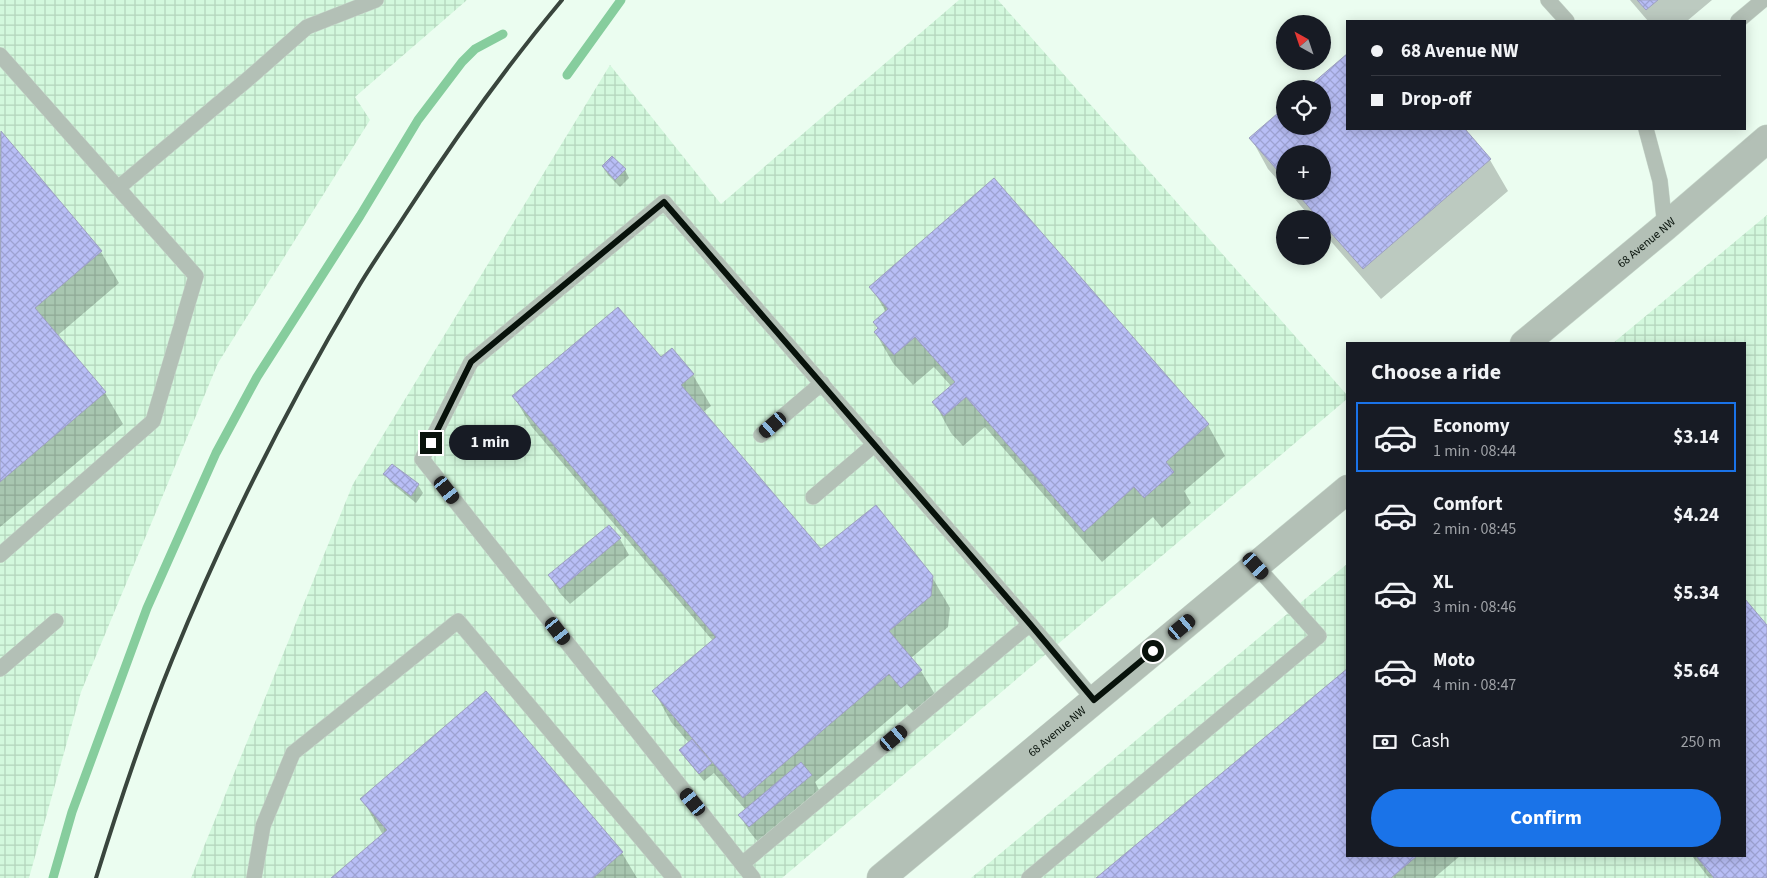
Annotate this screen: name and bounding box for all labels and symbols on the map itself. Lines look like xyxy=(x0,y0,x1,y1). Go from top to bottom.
north arrow xyxy=(1276,15,1331,70)
street label: 68 Avenue NW xyxy=(1614,213,1680,272)
car xyxy=(756,409,789,441)
callout: 1 min xyxy=(448,426,531,460)
route end xyxy=(420,432,442,454)
car xyxy=(431,474,462,506)
car xyxy=(1240,550,1271,582)
car xyxy=(1165,612,1198,642)
car xyxy=(542,615,573,647)
route start xyxy=(1142,640,1164,662)
street label: 68 Avenue NW xyxy=(1024,702,1090,761)
car xyxy=(877,723,910,753)
car xyxy=(677,786,708,818)

